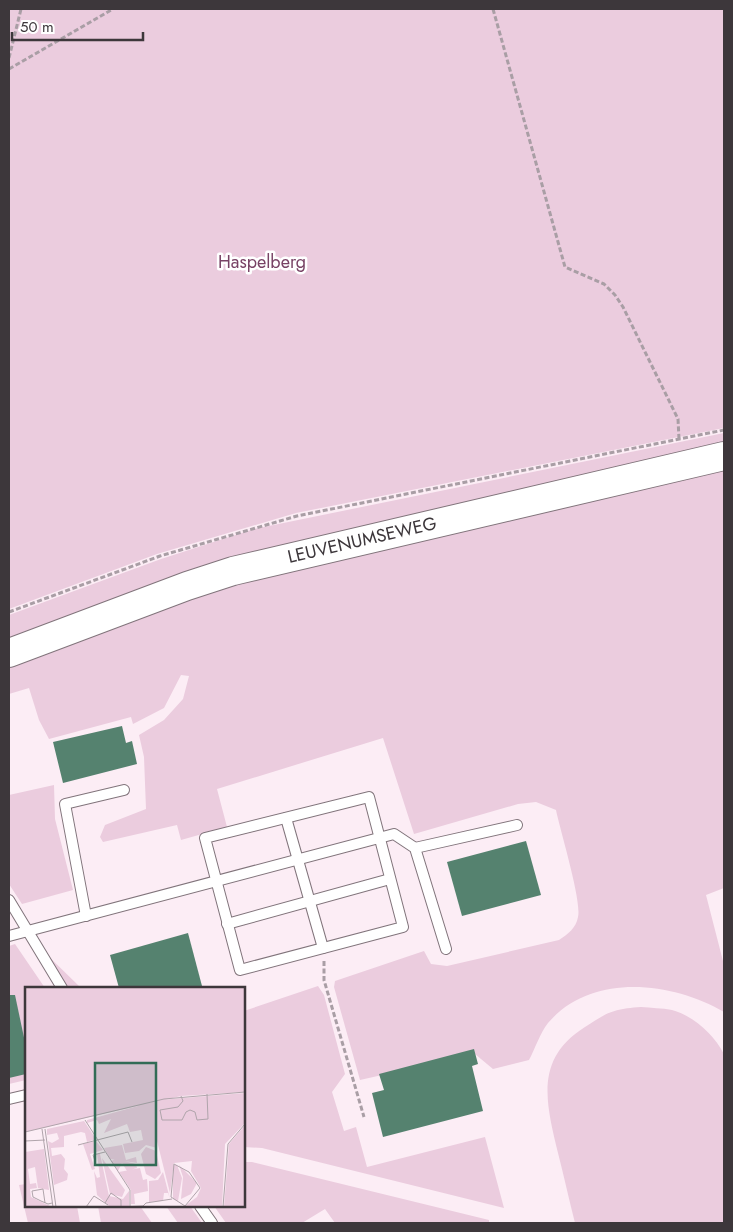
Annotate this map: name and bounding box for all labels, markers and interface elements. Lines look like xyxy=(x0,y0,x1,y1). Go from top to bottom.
scale bar xyxy=(12,10,144,42)
text: 50 m xyxy=(20,16,54,38)
park label: Haspelberg xyxy=(218,249,306,275)
street label: LEUVENUMSEWEG xyxy=(285,510,439,570)
inset map xyxy=(25,987,245,1207)

